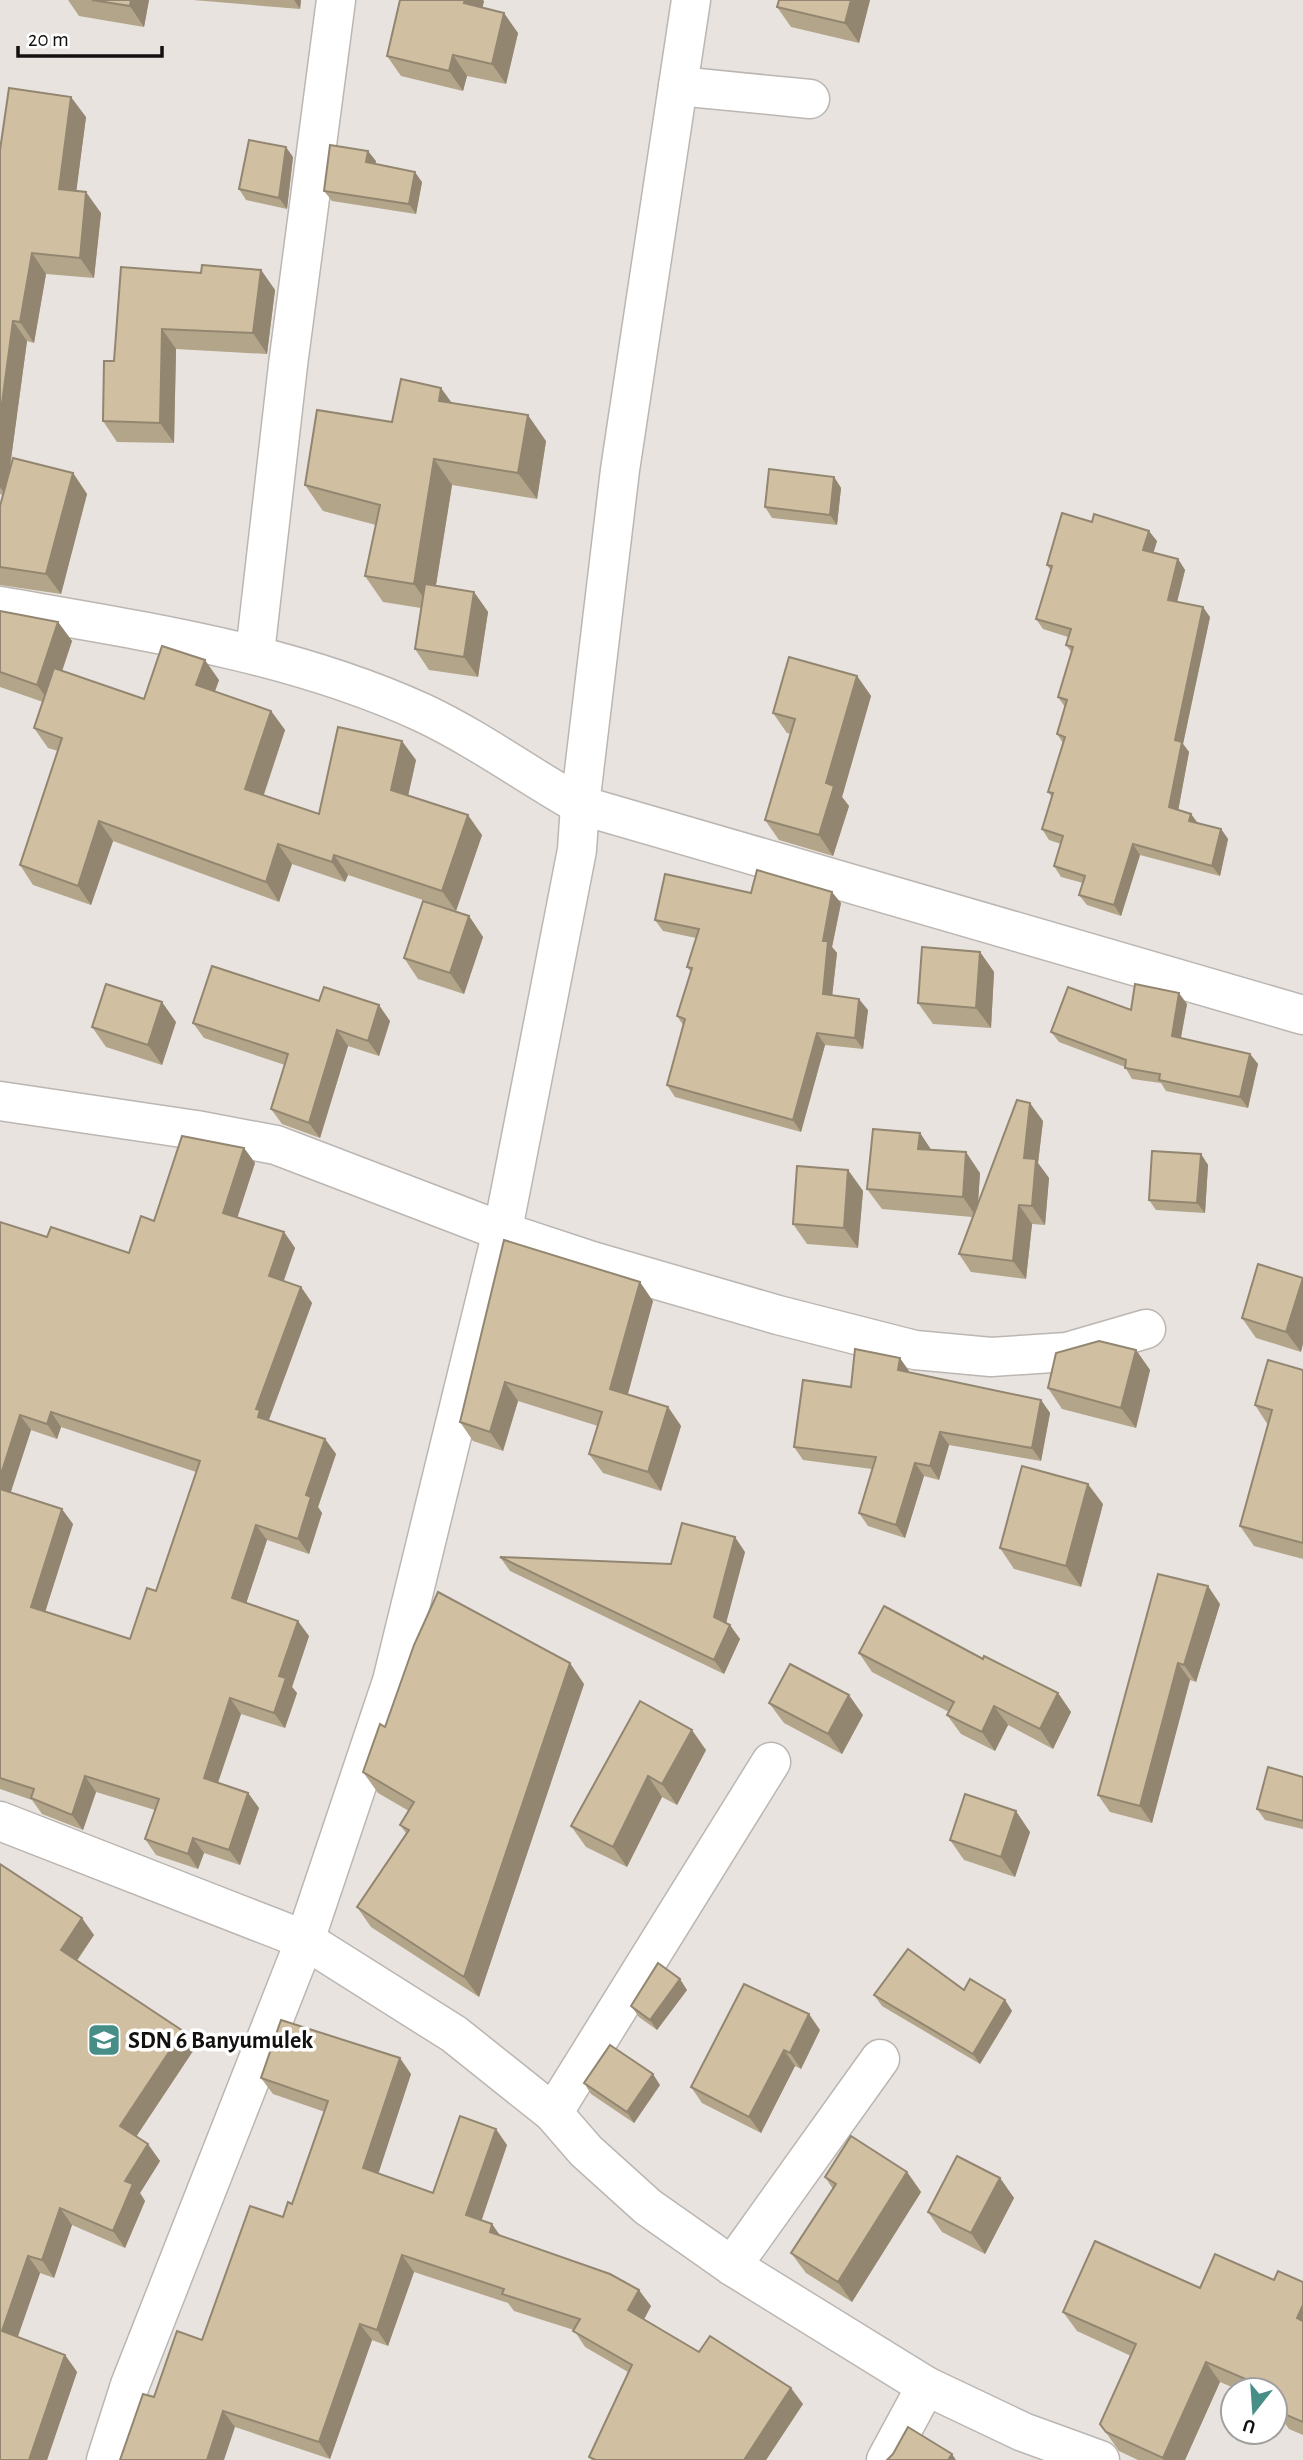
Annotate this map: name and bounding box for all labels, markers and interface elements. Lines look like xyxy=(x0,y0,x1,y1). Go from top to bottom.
scale bar xyxy=(18,14,161,58)
text: 20 m xyxy=(28,29,69,50)
school or university icon: SDN 6 Banyumulek xyxy=(85,2021,123,2059)
place label: SDN 6 Banyumulek xyxy=(128,2029,313,2053)
north arrow xyxy=(1219,2376,1289,2446)
text: U xyxy=(1241,2415,1258,2437)

